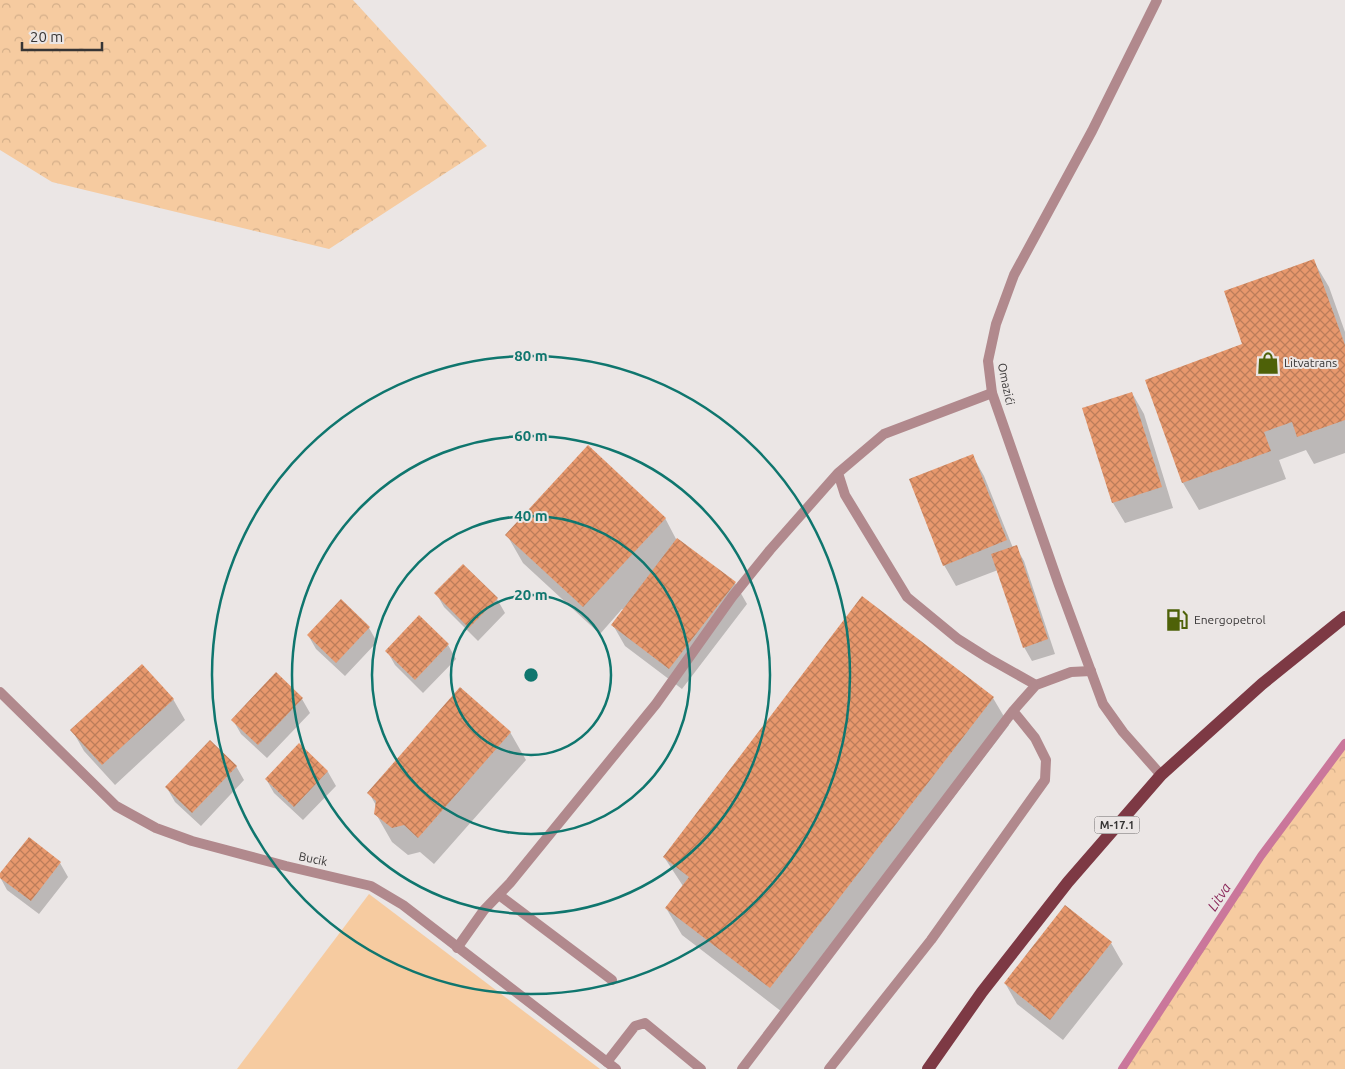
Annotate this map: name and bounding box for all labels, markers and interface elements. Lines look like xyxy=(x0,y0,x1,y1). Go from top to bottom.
scale bar xyxy=(22,20,102,52)
text: 20 m xyxy=(30,28,63,45)
text: 80 m xyxy=(514,347,548,364)
shop icon: Litvatrans xyxy=(1255,350,1281,376)
place label: Litvatrans xyxy=(1284,356,1337,369)
street label: Omazići xyxy=(996,362,1017,406)
text: 60 m xyxy=(514,427,548,444)
text: 40 m xyxy=(514,507,548,524)
text: 20 m xyxy=(514,586,548,603)
fuel station icon: Energopetrol xyxy=(1164,607,1190,633)
place label: Energopetrol xyxy=(1194,613,1266,626)
centre of rings xyxy=(522,666,540,684)
road number: M-17.1 xyxy=(1094,816,1140,834)
street label: Bucik xyxy=(298,849,329,868)
water label: Litva xyxy=(1204,880,1234,914)

